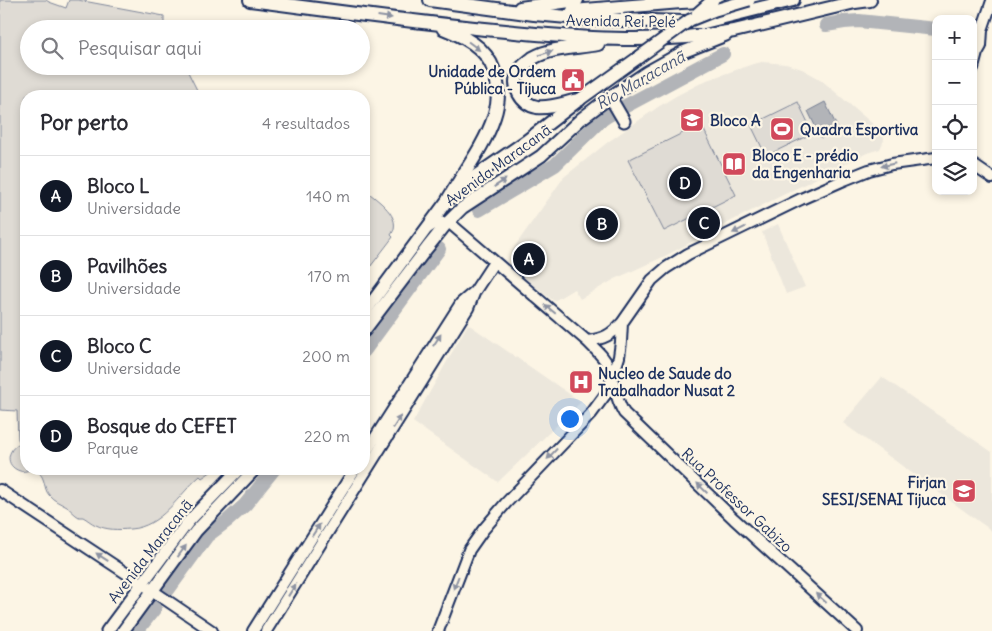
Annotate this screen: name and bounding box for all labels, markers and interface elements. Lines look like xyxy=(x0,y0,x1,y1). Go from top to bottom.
street label: Avenida Rei Pelé xyxy=(566,11,676,31)
one-way arrow xyxy=(377,14,393,22)
map controls xyxy=(932,15,977,195)
button: + xyxy=(932,15,977,60)
search box xyxy=(20,20,370,75)
icon: search xyxy=(38,34,66,62)
text: Pesquisar aqui xyxy=(78,36,202,60)
one-way arrow xyxy=(467,41,481,51)
water label: Rio Maracanã xyxy=(592,46,690,114)
one-way arrow xyxy=(539,49,554,57)
button: − xyxy=(932,60,977,105)
place label: Unidade de Ordem Pública - Tijuca xyxy=(428,62,556,98)
public building icon: Unidade de Ordem Pública - Tijuca xyxy=(560,67,586,93)
button: locate xyxy=(932,105,977,150)
school or university icon: Bloco A xyxy=(679,107,705,133)
text: Por perto xyxy=(40,109,128,136)
place label: Bloco A xyxy=(710,111,761,130)
text: 4 resultados xyxy=(262,113,350,133)
sports icon: Quadra Esportiva xyxy=(769,116,795,142)
street label: Avenida Maracanã xyxy=(441,120,555,210)
place label: Quadra Esportiva xyxy=(800,120,919,140)
place label: Bloco E - prédio da Engenharia xyxy=(752,146,859,183)
button: layers xyxy=(932,150,977,195)
library icon: Bloco E - prédio da Engenharia xyxy=(721,151,747,177)
one-way arrow xyxy=(880,161,895,169)
pin: D xyxy=(669,164,701,202)
text: Bloco L xyxy=(87,174,149,198)
one-way arrow xyxy=(493,178,506,188)
text: A xyxy=(51,186,61,206)
text: 140 m xyxy=(306,186,350,206)
text: Universidade xyxy=(87,198,181,218)
pin: C xyxy=(688,204,720,242)
pin: B xyxy=(586,205,618,243)
one-way arrow xyxy=(732,226,746,234)
pin: A xyxy=(513,240,545,278)
text: Pavilhões xyxy=(87,254,167,278)
text: B xyxy=(51,266,61,286)
text: 170 m xyxy=(307,266,350,286)
text: Universidade xyxy=(87,278,181,298)
one-way arrow xyxy=(544,303,556,315)
one-way arrow xyxy=(432,333,442,347)
text: Bloco C xyxy=(87,334,152,358)
text: C xyxy=(51,346,61,366)
text: 200 m xyxy=(302,346,350,366)
text: Universidade xyxy=(87,358,181,378)
place label: Nucleo de Saude do Trabalhador Nusat 2 xyxy=(598,364,735,400)
hospital icon: Nucleo de Saude do Trabalhador Nusat 2 xyxy=(568,369,594,395)
your location xyxy=(557,406,583,432)
text: Bosque do CEFET xyxy=(87,414,237,438)
one-way arrow xyxy=(392,416,401,429)
text: D xyxy=(50,426,62,446)
text: 220 m xyxy=(304,426,350,446)
text: Parque xyxy=(87,438,138,458)
street label: Rua Professor Gabizo xyxy=(678,444,796,556)
one-way arrow xyxy=(546,447,558,459)
place label: Firjan SESI/SENAI Tijuca xyxy=(822,473,946,509)
school or university icon: Firjan SESI/SENAI Tijuca xyxy=(951,478,977,504)
one-way arrow xyxy=(696,482,708,494)
street label: Avenida Maracanã xyxy=(104,495,197,607)
one-way arrow xyxy=(311,524,320,537)
one-way arrow xyxy=(176,545,187,558)
one-way arrow xyxy=(95,553,108,562)
one-way arrow xyxy=(452,576,460,591)
one-way arrow xyxy=(287,583,297,596)
one-way arrow xyxy=(815,592,827,604)

